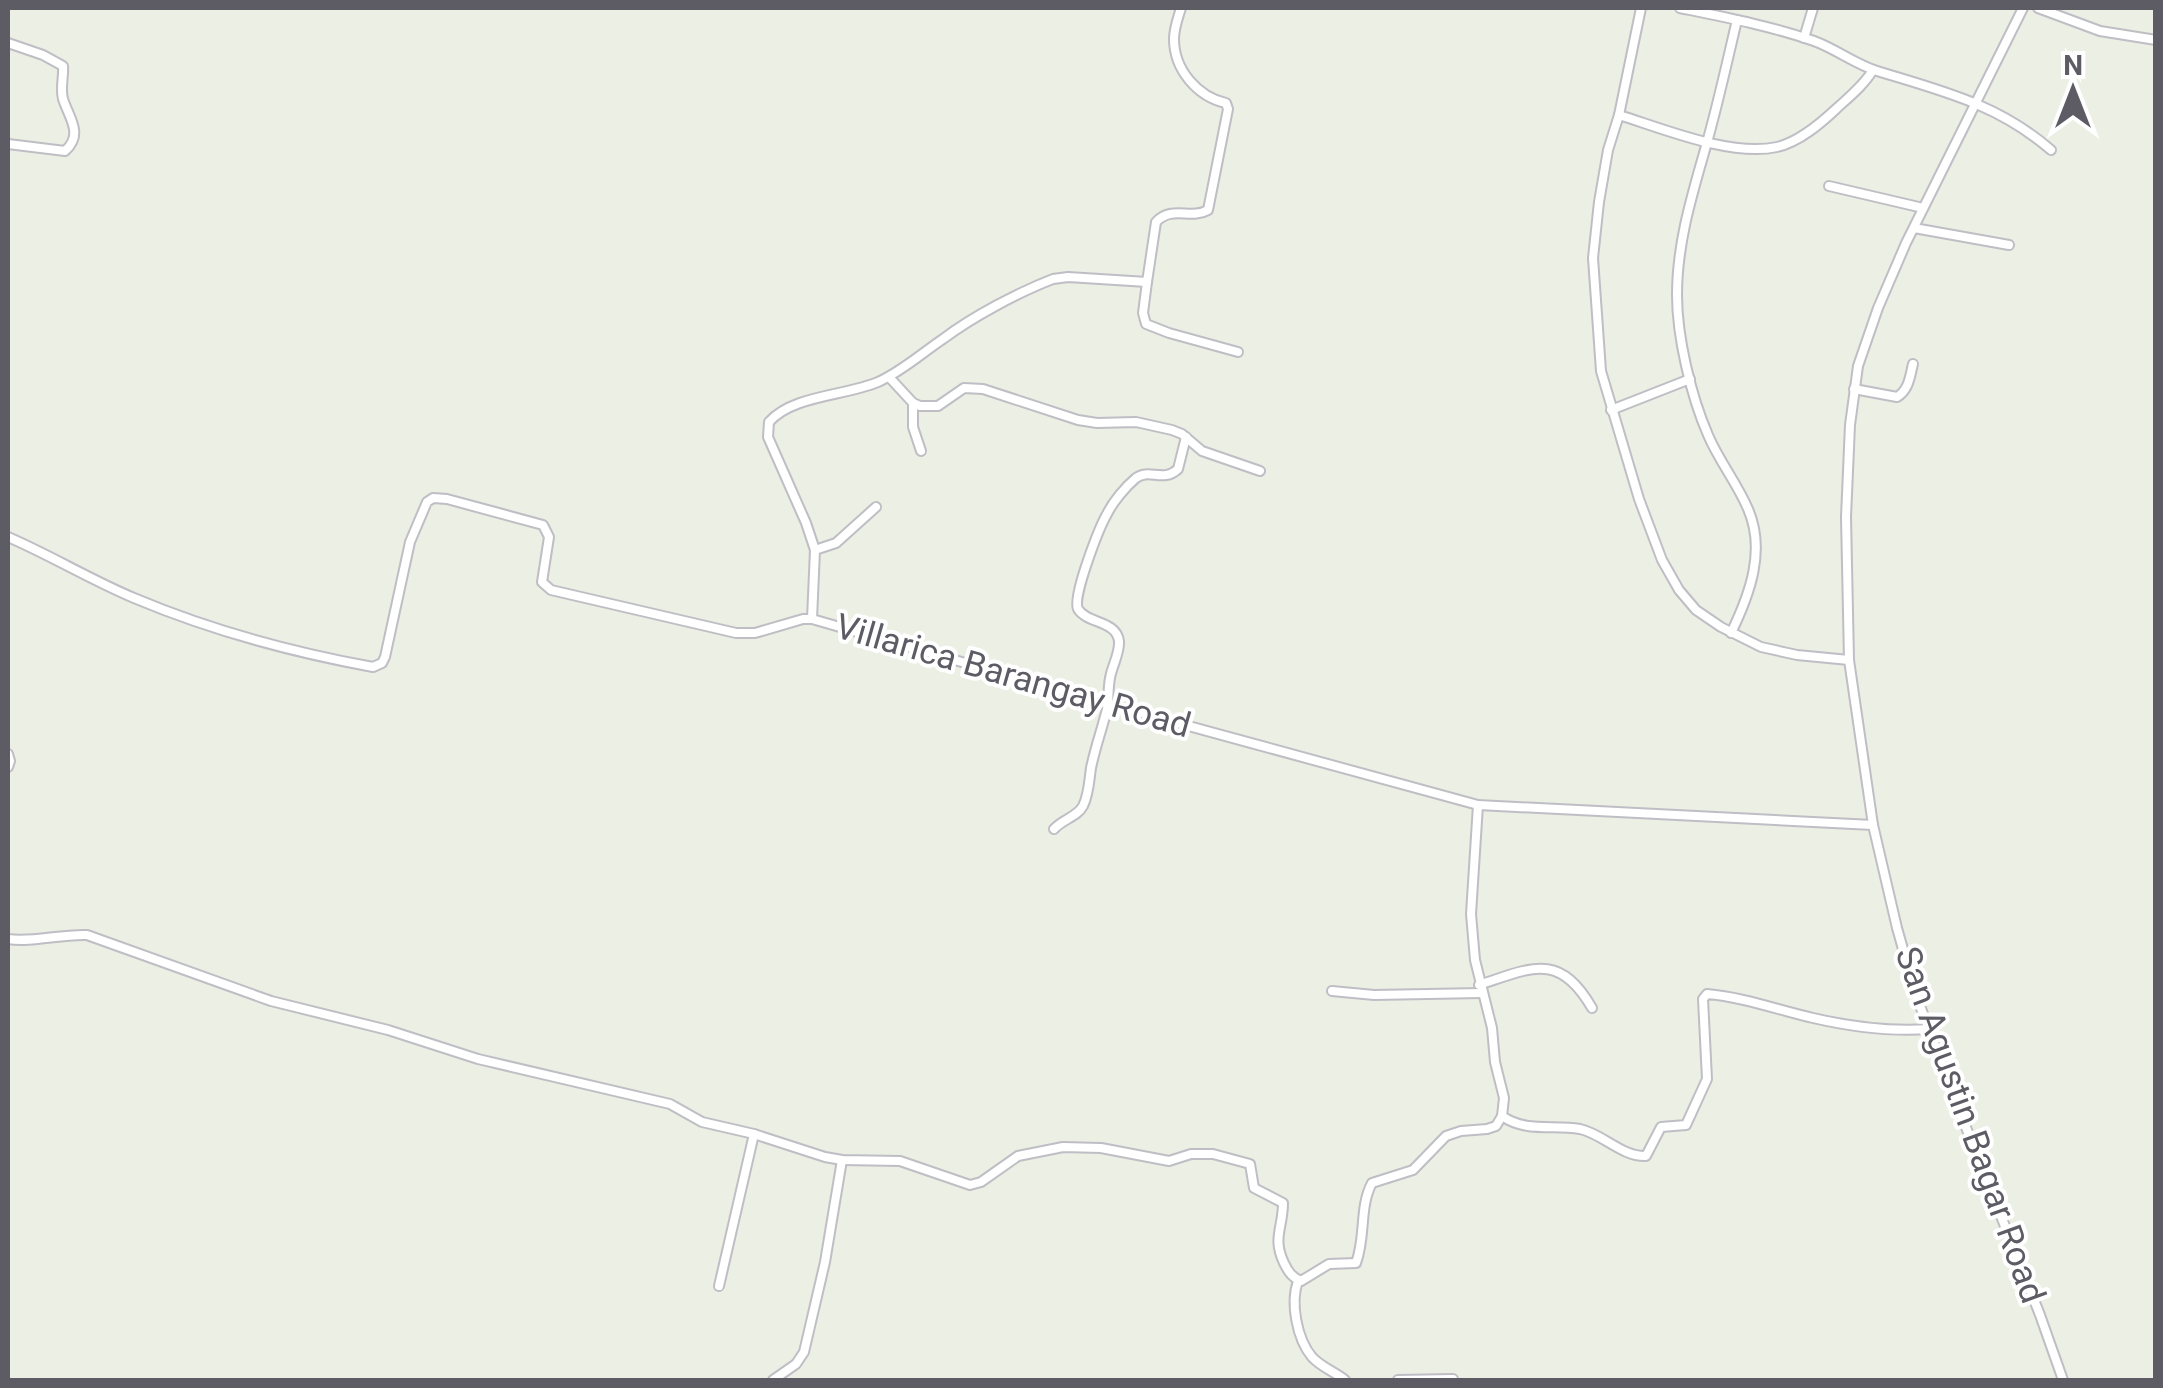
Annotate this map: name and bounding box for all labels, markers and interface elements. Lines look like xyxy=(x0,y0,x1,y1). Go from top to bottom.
north arrow xyxy=(2023,40,2123,140)
text: N xyxy=(2063,49,2083,82)
street label: Villarica Barangay Road xyxy=(831,606,1195,746)
street label: San Agustin Bagar Road xyxy=(1886,941,2054,1309)

